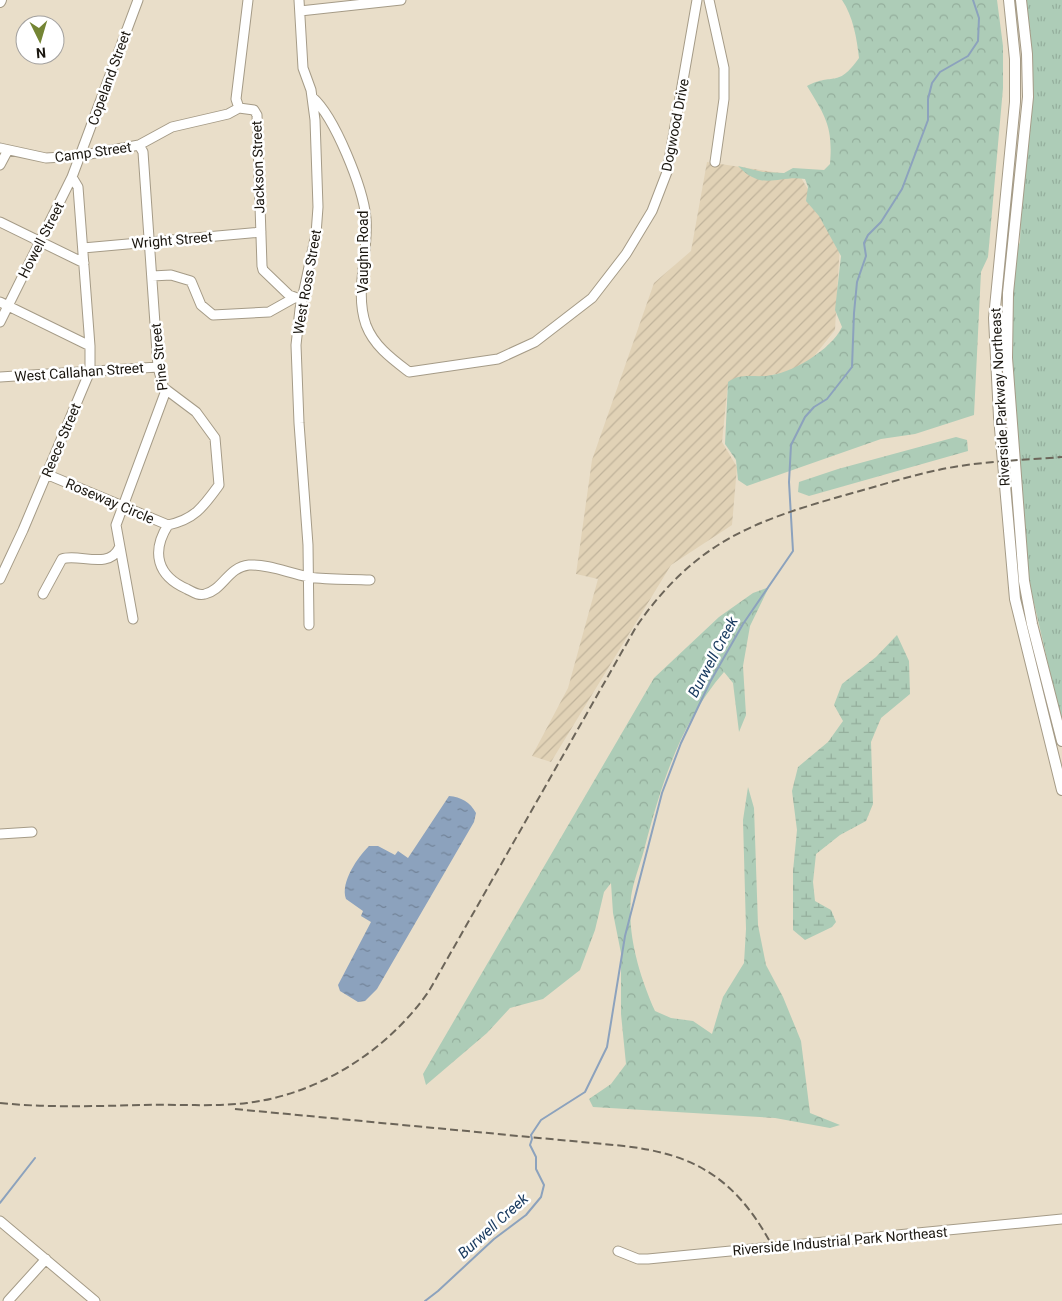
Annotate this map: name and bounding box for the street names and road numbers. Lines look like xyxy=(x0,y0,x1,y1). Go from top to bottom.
street label: Copeland Street xyxy=(84,28,134,127)
street label: Dogwood Drive xyxy=(658,77,692,173)
street label: Jackson Street xyxy=(248,120,268,214)
street label: Camp Street xyxy=(54,139,133,165)
street label: Howell Street xyxy=(15,199,67,281)
street label: Vaughn Road xyxy=(355,211,371,293)
street label: Wright Street xyxy=(131,228,213,251)
street label: West Ross Street xyxy=(290,228,324,336)
street label: Riverside Parkway Northeast xyxy=(987,307,1013,487)
street label: Pine Street xyxy=(147,322,171,392)
street label: West Callahan Street xyxy=(14,359,145,384)
street label: Reece Street xyxy=(38,400,84,479)
street label: Roseway Circle xyxy=(63,475,157,527)
street label: Riverside Industrial Park Northeast xyxy=(732,1224,949,1258)

